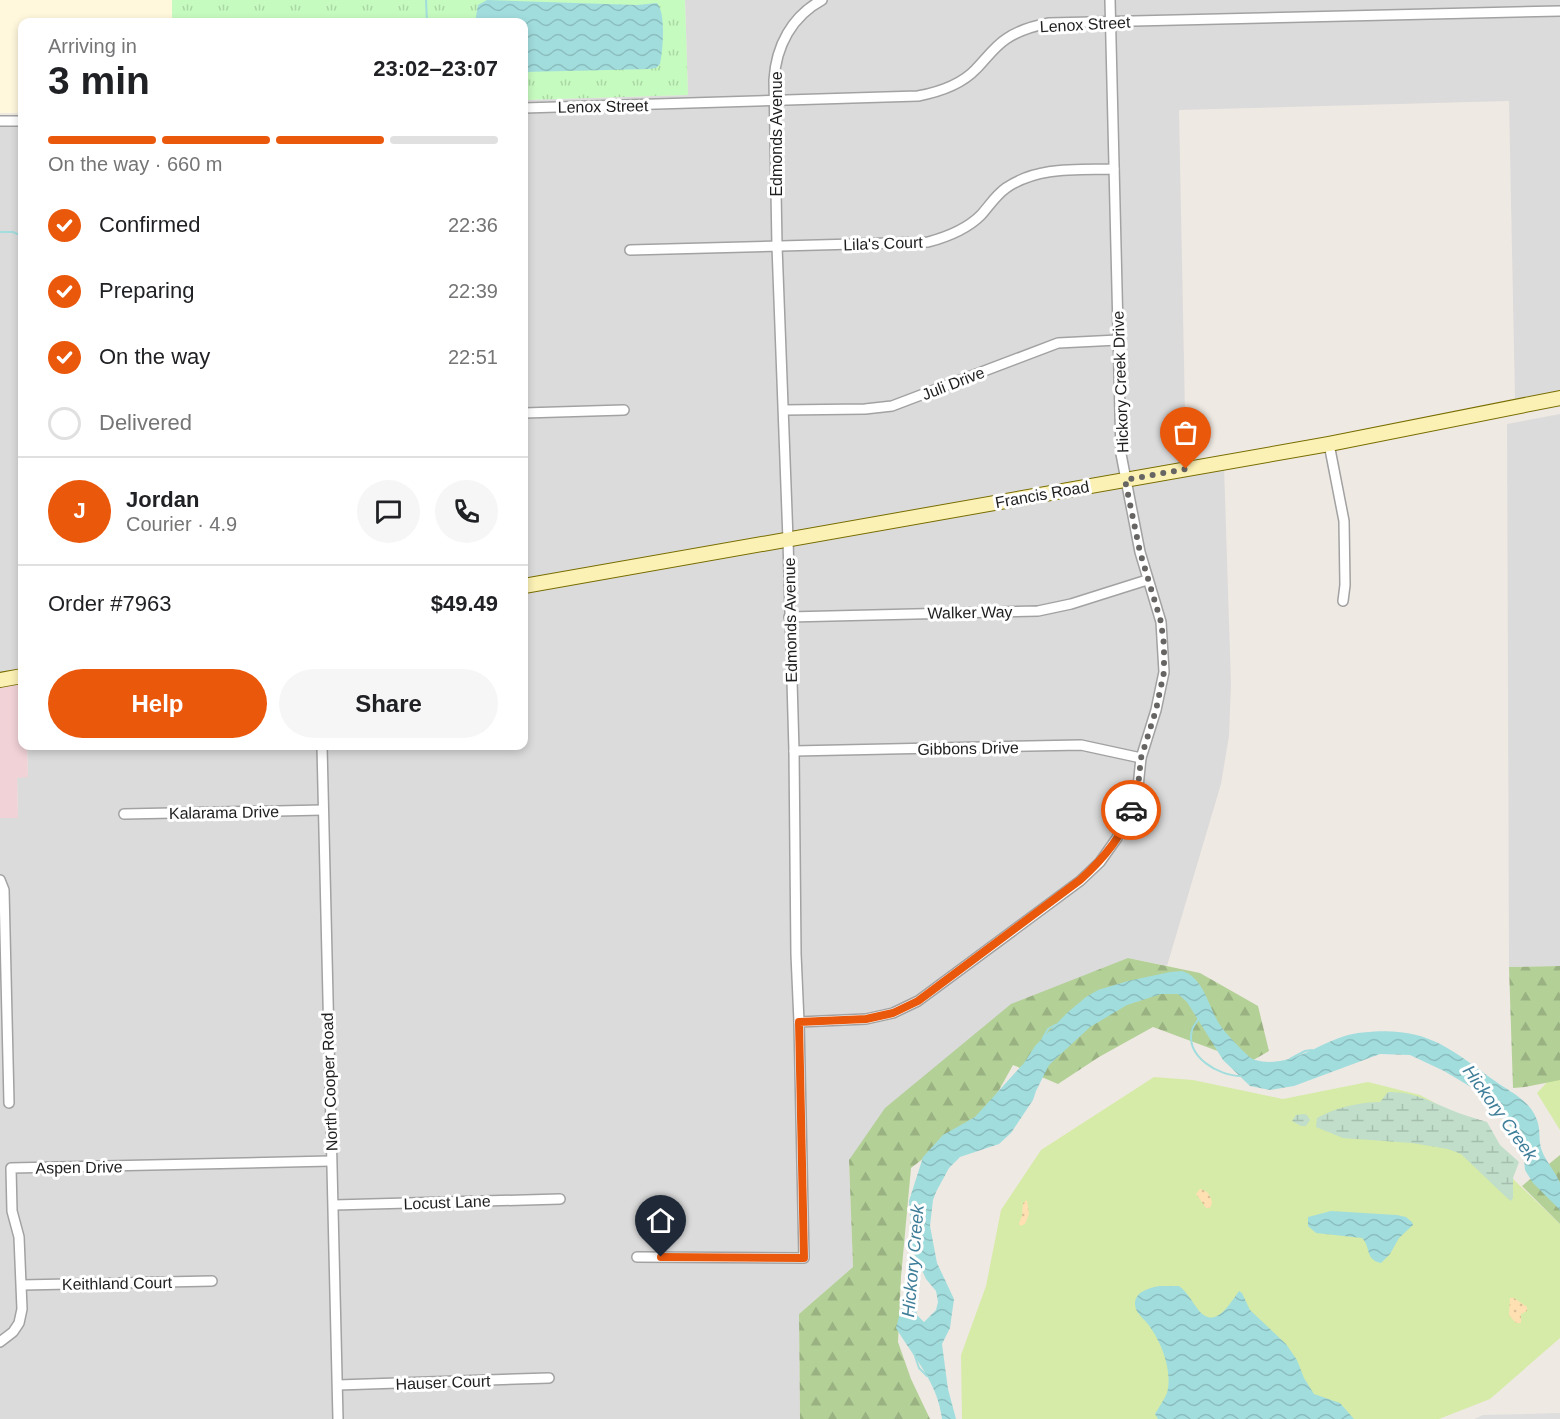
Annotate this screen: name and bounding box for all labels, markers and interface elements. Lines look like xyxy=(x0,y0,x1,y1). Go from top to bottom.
street label: Lenox Street xyxy=(1039,14,1131,35)
text: Arriving in xyxy=(48,35,137,57)
text: 23:02–23:07 xyxy=(373,56,498,81)
text: 3 min xyxy=(48,59,150,102)
street label: Edmonds Avenue xyxy=(768,71,785,197)
street label: Lenox Street xyxy=(558,97,649,116)
text: On the way · 660 m xyxy=(48,153,223,175)
icon: check xyxy=(48,209,81,242)
text: Confirmed xyxy=(99,212,200,237)
text: 22:36 xyxy=(448,214,498,236)
street label: Lila's Court xyxy=(843,234,924,253)
icon: check xyxy=(48,275,81,308)
text: Preparing xyxy=(99,278,194,303)
text: 22:39 xyxy=(448,280,498,302)
street label: Hickory Creek Drive xyxy=(1110,311,1131,453)
icon: check xyxy=(48,341,81,374)
text: On the way xyxy=(99,344,210,369)
text: 22:51 xyxy=(448,346,498,368)
street label: Juli Drive xyxy=(919,364,987,403)
pin xyxy=(1160,407,1211,469)
text: Delivered xyxy=(99,410,192,435)
icon: bag xyxy=(1169,416,1202,449)
street label: Francis Road xyxy=(994,478,1090,511)
button: chat xyxy=(357,480,420,543)
button: phone xyxy=(435,480,498,543)
text: Jordan xyxy=(126,487,199,512)
text: J xyxy=(73,498,86,523)
text: Courier · 4.9 xyxy=(126,513,237,535)
street label: Edmonds Avenue xyxy=(781,557,800,683)
text: Order #7963 xyxy=(48,591,172,616)
text: $49.49 xyxy=(431,591,498,616)
street label: Walker Way xyxy=(927,603,1013,622)
button: Help xyxy=(48,669,267,738)
button: Share xyxy=(279,669,498,738)
street label: Gibbons Drive xyxy=(917,739,1019,758)
courier xyxy=(1101,780,1161,840)
icon: car xyxy=(1115,794,1148,827)
street label: Kalarama Drive xyxy=(169,803,279,822)
street label: North Cooper Road xyxy=(319,1012,340,1152)
water label: Hickory Creek xyxy=(1459,1061,1542,1165)
street label: Aspen Drive xyxy=(35,1158,123,1177)
street label: Locust Lane xyxy=(403,1192,491,1213)
pin xyxy=(635,1195,686,1257)
water label: Hickory Creek xyxy=(898,1203,928,1318)
icon: home xyxy=(644,1204,677,1237)
street label: Keithland Court xyxy=(62,1274,173,1293)
street label: Hauser Court xyxy=(395,1372,491,1393)

